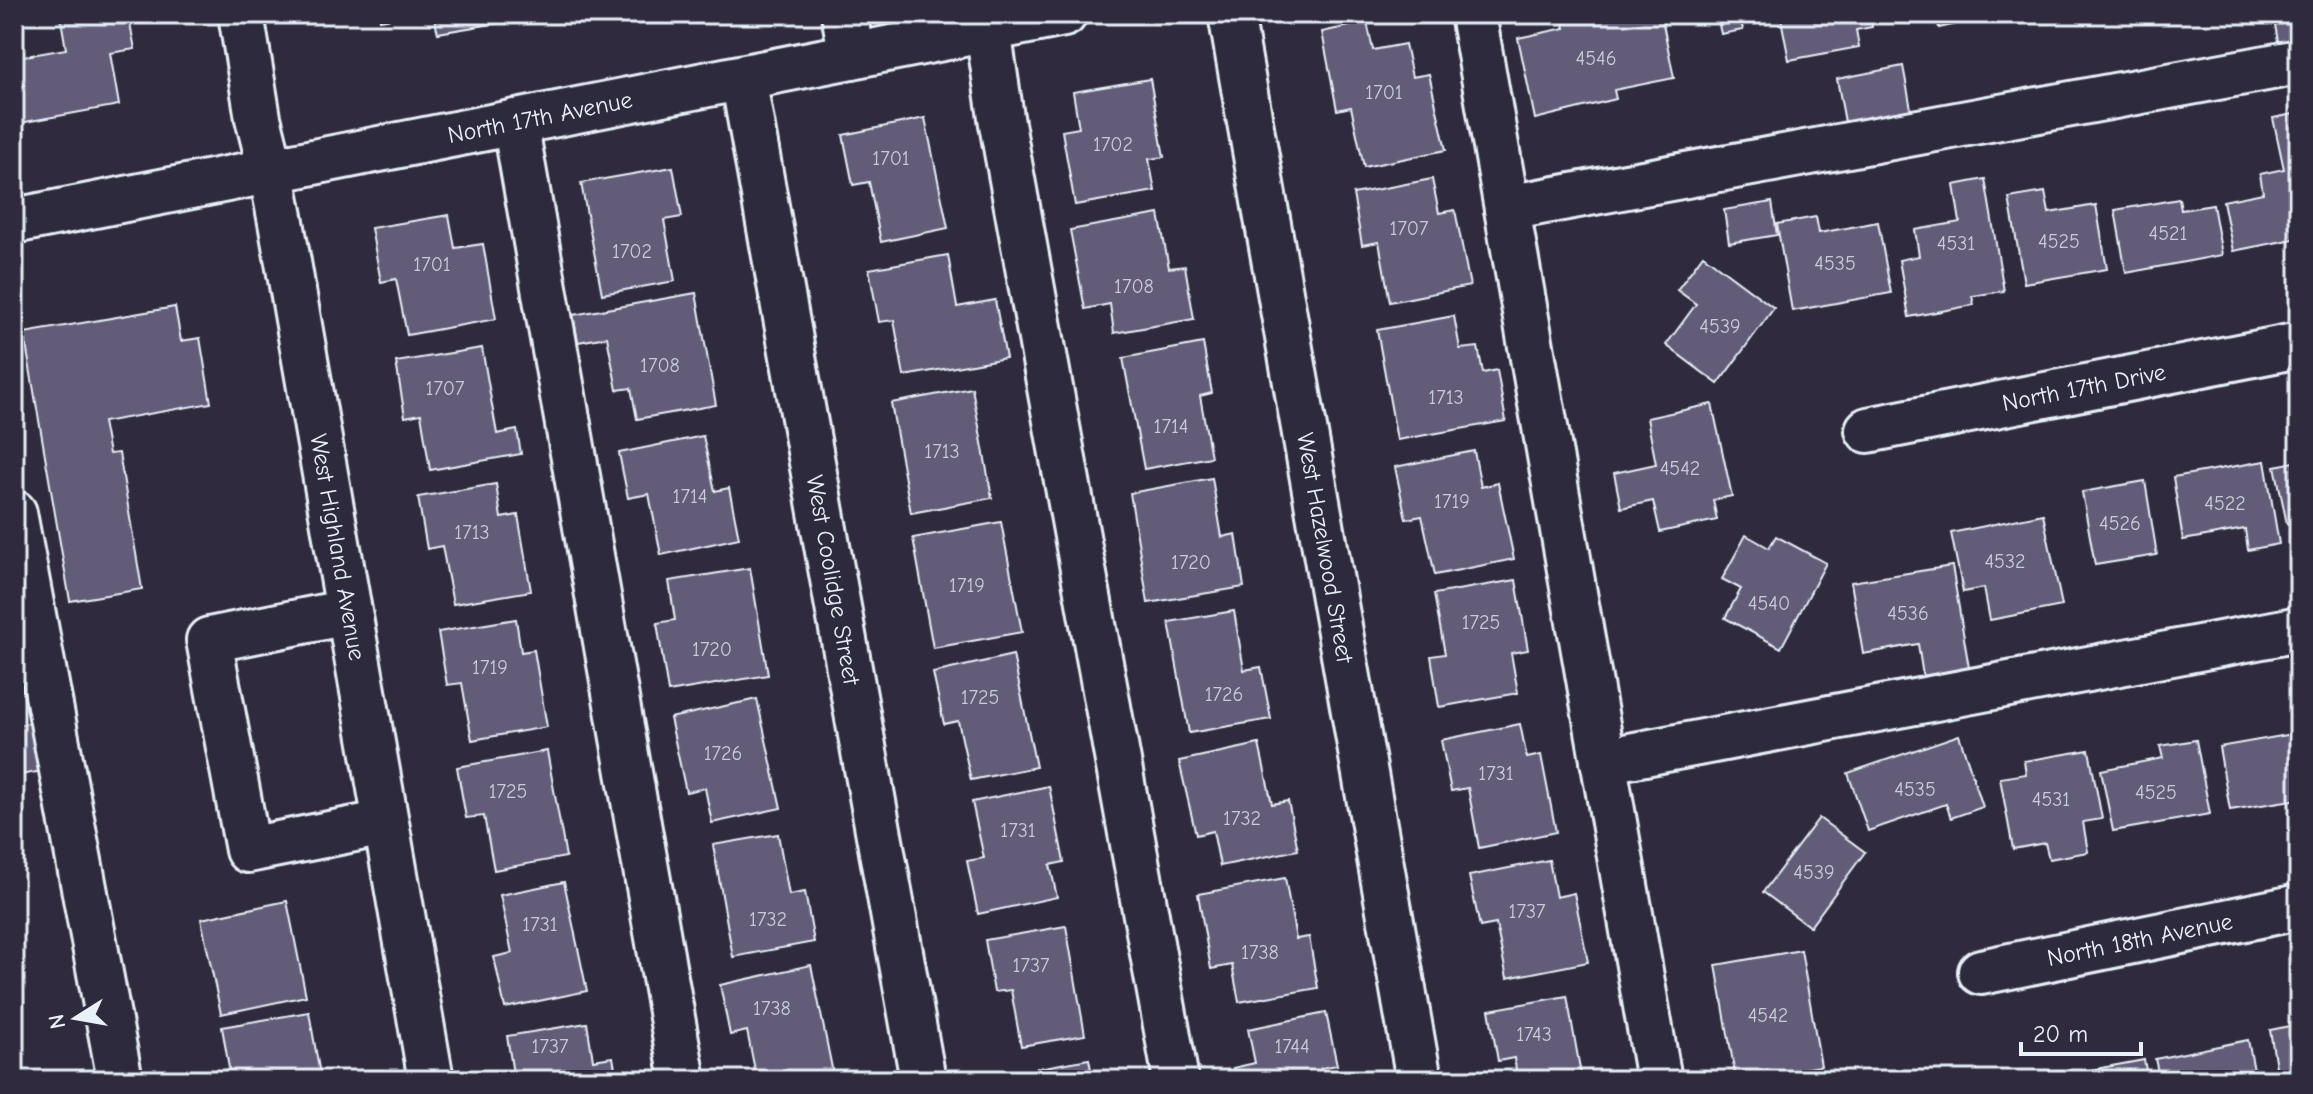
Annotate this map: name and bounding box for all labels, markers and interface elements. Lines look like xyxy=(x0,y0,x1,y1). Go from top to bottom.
house number: 4546 xyxy=(1575,47,1617,70)
house number: 1701 xyxy=(1365,81,1403,104)
street label: North 17th Avenue xyxy=(445,85,635,149)
house number: 1702 xyxy=(1093,133,1133,156)
house number: 1701 xyxy=(872,147,910,170)
house number: 1707 xyxy=(1389,217,1429,240)
house number: 4521 xyxy=(2149,222,2187,245)
house number: 4525 xyxy=(2038,230,2080,253)
house number: 4531 xyxy=(1937,232,1975,255)
house number: 1702 xyxy=(612,240,652,263)
house number: 4535 xyxy=(1814,252,1856,275)
house number: 1701 xyxy=(413,253,451,276)
house number: 1708 xyxy=(1114,275,1154,298)
house number: 4539 xyxy=(1699,315,1741,338)
house number: 1708 xyxy=(640,354,680,377)
street label: North 17th Drive xyxy=(2000,358,2168,417)
house number: 1707 xyxy=(425,377,465,400)
house number: 1713 xyxy=(1428,386,1464,409)
house number: 1714 xyxy=(1154,415,1188,438)
street label: West Hazelwood Street xyxy=(1291,430,1359,666)
street label: West Highland Avenue xyxy=(304,432,371,663)
house number: 1713 xyxy=(924,440,960,463)
house number: 4542 xyxy=(1660,457,1700,480)
street label: West Coolidge Street xyxy=(801,473,866,688)
house number: 1714 xyxy=(673,485,707,508)
house number: 1719 xyxy=(1434,490,1470,513)
house number: 4522 xyxy=(2204,492,2246,515)
house number: 4526 xyxy=(2099,512,2141,535)
house number: 1713 xyxy=(454,521,490,544)
house number: 4532 xyxy=(1984,550,2026,573)
house number: 1720 xyxy=(1171,551,1211,574)
house number: 1719 xyxy=(949,574,985,597)
house number: 4540 xyxy=(1748,592,1790,615)
house number: 4536 xyxy=(1887,602,1929,625)
house number: 1725 xyxy=(1462,611,1500,634)
house number: 1720 xyxy=(692,638,732,661)
house number: 1719 xyxy=(472,656,508,679)
house number: 1726 xyxy=(1205,683,1243,706)
house number: 1725 xyxy=(961,686,999,709)
house number: 1726 xyxy=(704,742,742,765)
house number: 1731 xyxy=(1478,762,1514,785)
house number: 4535 xyxy=(1894,778,1936,801)
house number: 1725 xyxy=(489,780,527,803)
house number: 4525 xyxy=(2135,781,2177,804)
house number: 4531 xyxy=(2032,788,2070,811)
house number: 1732 xyxy=(1223,807,1261,830)
house number: 1731 xyxy=(1000,819,1036,842)
house number: 4539 xyxy=(1793,861,1835,884)
house number: 1737 xyxy=(1509,900,1546,923)
street label: North 18th Avenue xyxy=(2045,907,2235,972)
house number: 1732 xyxy=(749,908,787,931)
house number: 1731 xyxy=(522,913,558,936)
house number: 1738 xyxy=(1241,941,1279,964)
house number: 1737 xyxy=(1013,954,1050,977)
north arrow xyxy=(36,978,116,1058)
house number: 1738 xyxy=(753,997,791,1020)
house number: 4542 xyxy=(1748,1004,1788,1027)
scale bar xyxy=(2021,1006,2141,1056)
text: N xyxy=(43,1012,71,1031)
text: 20 m xyxy=(2033,1020,2088,1048)
house number: 1743 xyxy=(1516,1023,1552,1046)
house number: 1737 xyxy=(532,1035,569,1058)
house number: 1744 xyxy=(1274,1035,1310,1058)

